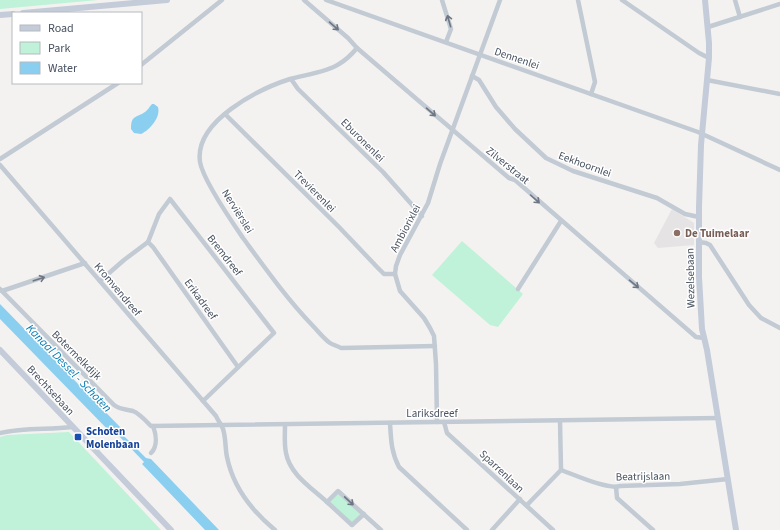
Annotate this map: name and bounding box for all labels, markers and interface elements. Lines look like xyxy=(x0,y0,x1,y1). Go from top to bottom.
legend xyxy=(12,12,142,84)
one-way arrow xyxy=(444,15,452,28)
text: Road xyxy=(48,20,74,37)
one-way arrow xyxy=(328,21,339,30)
text: Park xyxy=(48,40,70,57)
street label: Dennenlei xyxy=(492,44,541,73)
text: Water xyxy=(48,60,78,77)
one-way arrow xyxy=(426,107,436,116)
street label: Eburonenlei xyxy=(338,115,388,165)
street label: Zilverstraat xyxy=(483,143,533,188)
street label: Eekhoornlei xyxy=(556,148,613,181)
street label: Trevierenlei xyxy=(290,167,339,216)
street label: Nerviërslei xyxy=(218,186,257,236)
one-way arrow xyxy=(530,194,540,203)
street label: Ambiorixlei xyxy=(387,202,424,255)
place label: De Tuimelaar xyxy=(685,226,750,241)
marker: De Tuimelaar xyxy=(672,228,682,238)
street label: Bremdreef xyxy=(204,232,246,280)
street label: Wezelsebaan xyxy=(682,248,699,308)
street label: Kromvendreef xyxy=(91,259,145,320)
one-way arrow xyxy=(33,274,45,282)
street label: Erikadreef xyxy=(181,276,221,323)
one-way arrow xyxy=(628,280,639,289)
water label: Kanaal Dessel - Schoten xyxy=(22,320,115,416)
street label: Botermelkdijk xyxy=(48,327,105,384)
street label: Brechtsebaan xyxy=(24,362,78,419)
street label: Lariksdreef xyxy=(406,406,458,421)
place label: Schoten Molenbaan xyxy=(86,424,140,452)
marker: Schoten Molenbaan xyxy=(73,432,83,442)
street label: Sparrenlaan xyxy=(476,447,527,496)
street label: Beatrijslaan xyxy=(616,469,670,484)
one-way arrow xyxy=(344,496,354,505)

